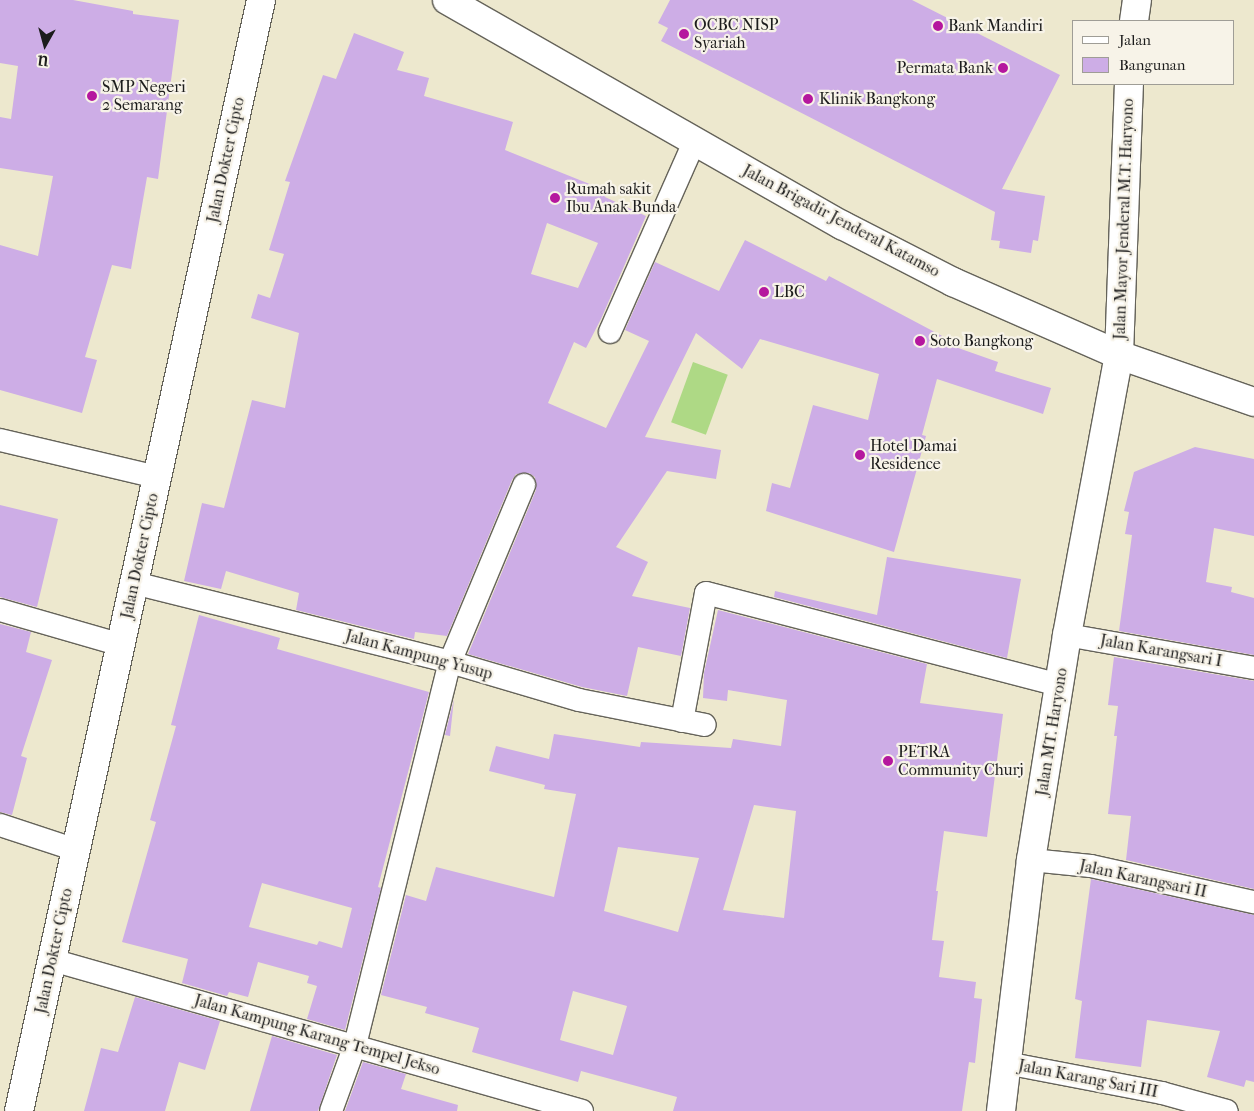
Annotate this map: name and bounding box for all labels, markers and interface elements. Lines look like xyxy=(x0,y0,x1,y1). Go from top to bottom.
place label: OCBC NISP Syariah xyxy=(694,15,778,53)
place label: Bank Mandiri xyxy=(948,16,1043,36)
north arrow xyxy=(20,20,70,70)
marker: Bank Mandiri xyxy=(932,20,944,32)
legend xyxy=(1072,20,1234,85)
marker: OCBC NISP Syariah xyxy=(678,28,690,40)
text: Jalan xyxy=(1119,31,1151,49)
text: U xyxy=(37,51,50,69)
text: Bangunan xyxy=(1119,56,1186,74)
place label: Permata Bank xyxy=(896,58,993,78)
marker: Permata Bank xyxy=(997,62,1009,74)
place label: SMP Negeri 2 Semarang xyxy=(102,77,186,115)
place label: Klinik Bangkong xyxy=(819,89,935,109)
marker: SMP Negeri 2 Semarang xyxy=(86,90,98,102)
marker: Klinik Bangkong xyxy=(801,92,815,106)
street label: Jalan Dokter Cipto xyxy=(203,95,249,225)
street label: Jalan Mayor Jenderal M.T. Haryono xyxy=(1110,98,1138,340)
street label: Jalan Brigadir Jenderal Katamso xyxy=(739,161,943,281)
place label: Rumah sakit Ibu Anak Bunda xyxy=(566,179,677,217)
marker: Rumah sakit Ibu Anak Bunda xyxy=(548,191,562,205)
place label: LBC xyxy=(774,282,805,302)
marker: LBC xyxy=(758,286,770,298)
place label: Soto Bangkong xyxy=(930,331,1033,351)
marker: Soto Bangkong xyxy=(914,335,926,347)
place label: Hotel Damai Residence xyxy=(870,436,957,474)
marker: Hotel Damai Residence xyxy=(854,449,866,461)
street label: Jalan Dokter Cipto xyxy=(117,491,163,621)
street label: Jalan Kampung Yusup xyxy=(343,626,495,684)
street label: Jalan Karangsari I xyxy=(1099,631,1223,671)
street label: Jalan MT. Haryono xyxy=(1032,667,1072,797)
place label: PETRA Community Churj xyxy=(898,742,1024,780)
marker: PETRA Community Churj xyxy=(882,755,894,767)
street label: Jalan Karangsari II xyxy=(1078,856,1208,902)
street label: Jalan Dokter Cipto xyxy=(31,886,77,1016)
street label: Jalan Kampung Karang Tempel Jekso xyxy=(192,991,442,1079)
street label: Jalan Karang Sari III xyxy=(1017,1056,1159,1102)

